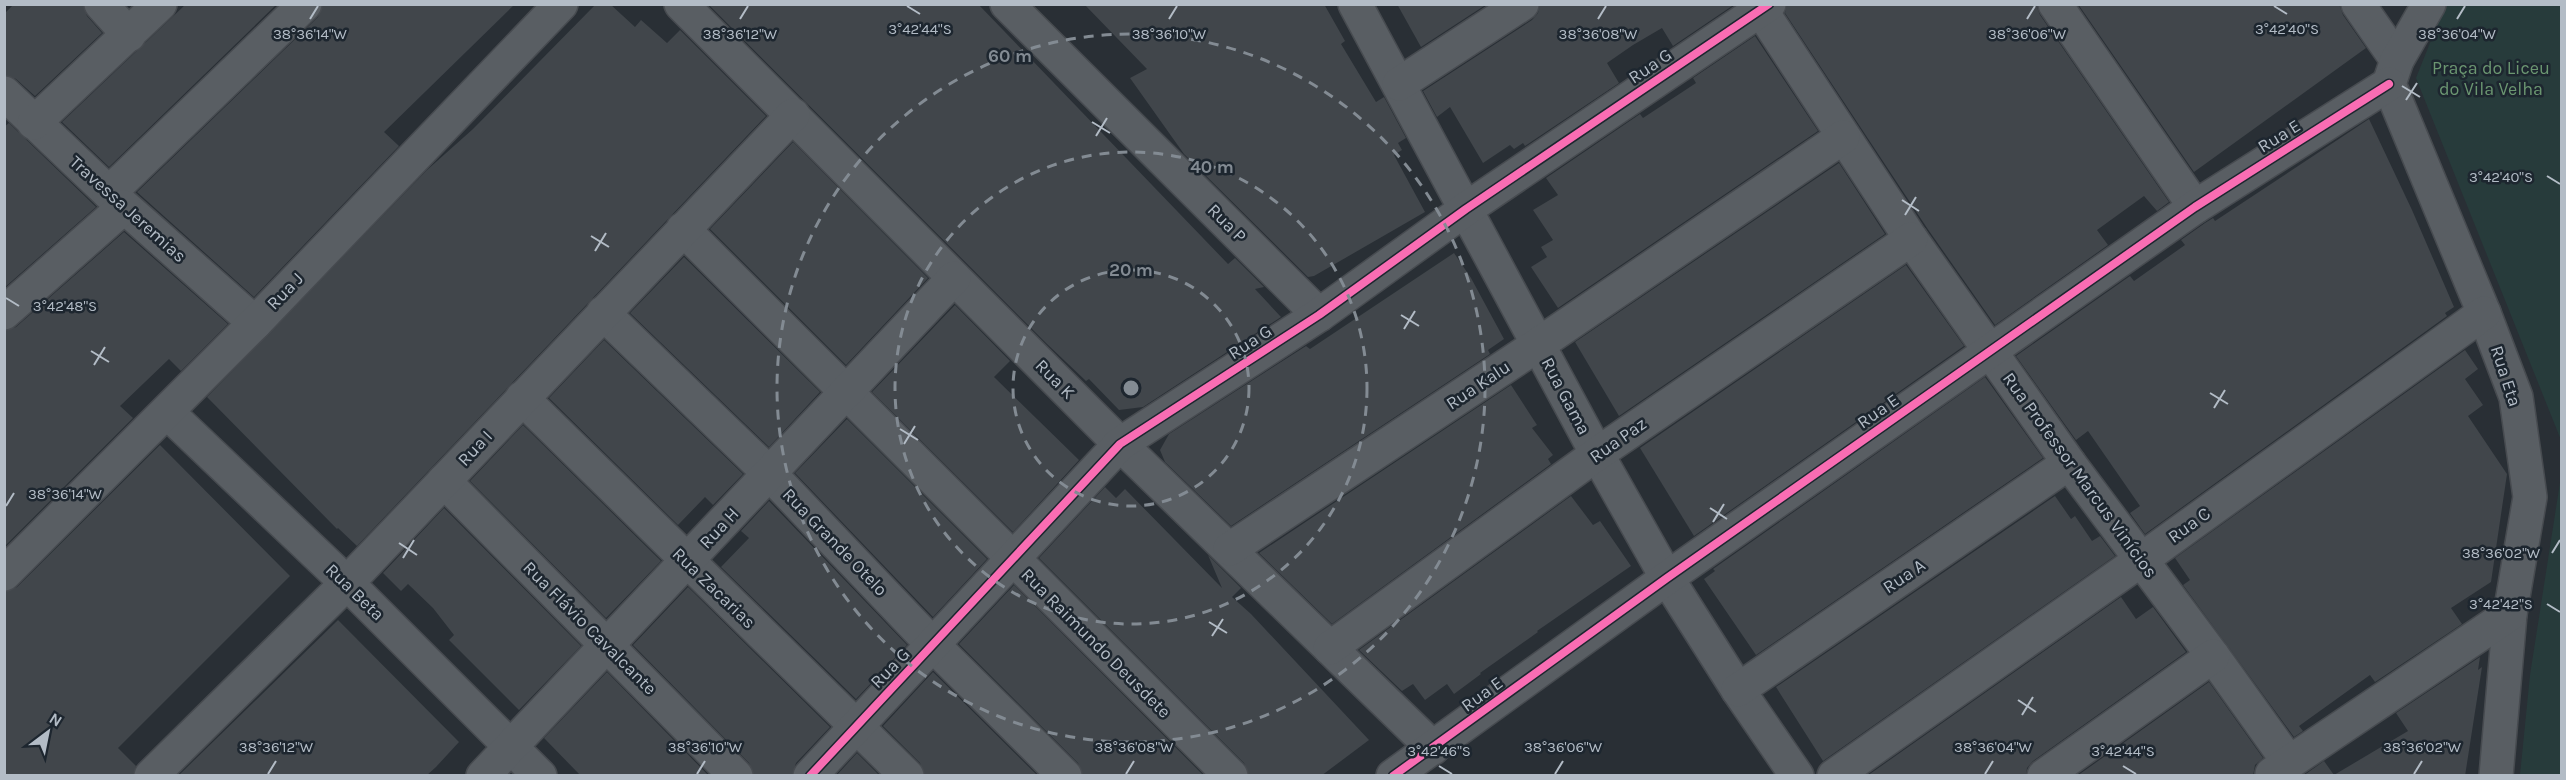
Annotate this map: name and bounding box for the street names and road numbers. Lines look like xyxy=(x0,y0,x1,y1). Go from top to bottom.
street label: Rua G xyxy=(1624,44,1676,88)
street label: Rua E xyxy=(2254,114,2304,158)
street label: Travessa Jeremias xyxy=(65,151,191,267)
street label: Rua P xyxy=(1203,199,1251,247)
street label: Rua J xyxy=(262,268,308,314)
street label: Rua G xyxy=(1224,320,1276,364)
street label: Rua Eta xyxy=(2486,343,2526,409)
street label: Rua Gama xyxy=(1536,354,1596,438)
street label: Rua K xyxy=(1031,355,1079,403)
street label: Rua Kalu xyxy=(1442,355,1514,415)
street label: Rua Professor Marcus Vinícios xyxy=(1998,368,2162,582)
street label: Rua E xyxy=(1853,389,1903,433)
street label: Rua Paz xyxy=(1585,412,1651,468)
street label: Rua I xyxy=(453,425,497,471)
street label: Rua Grande Otelo xyxy=(778,483,892,601)
street label: Rua C xyxy=(2163,502,2215,548)
street label: Rua H xyxy=(695,503,743,553)
street label: Rua Zacarias xyxy=(668,543,760,633)
street label: Rua A xyxy=(1879,554,1929,598)
street label: Rua Flávio Cavalcante xyxy=(519,557,661,699)
street label: Rua Beta xyxy=(321,559,389,625)
street label: Rua Raimundo Deusdete xyxy=(1016,563,1176,723)
street label: Rua G xyxy=(866,643,914,693)
street label: Rua E xyxy=(1457,672,1507,716)

